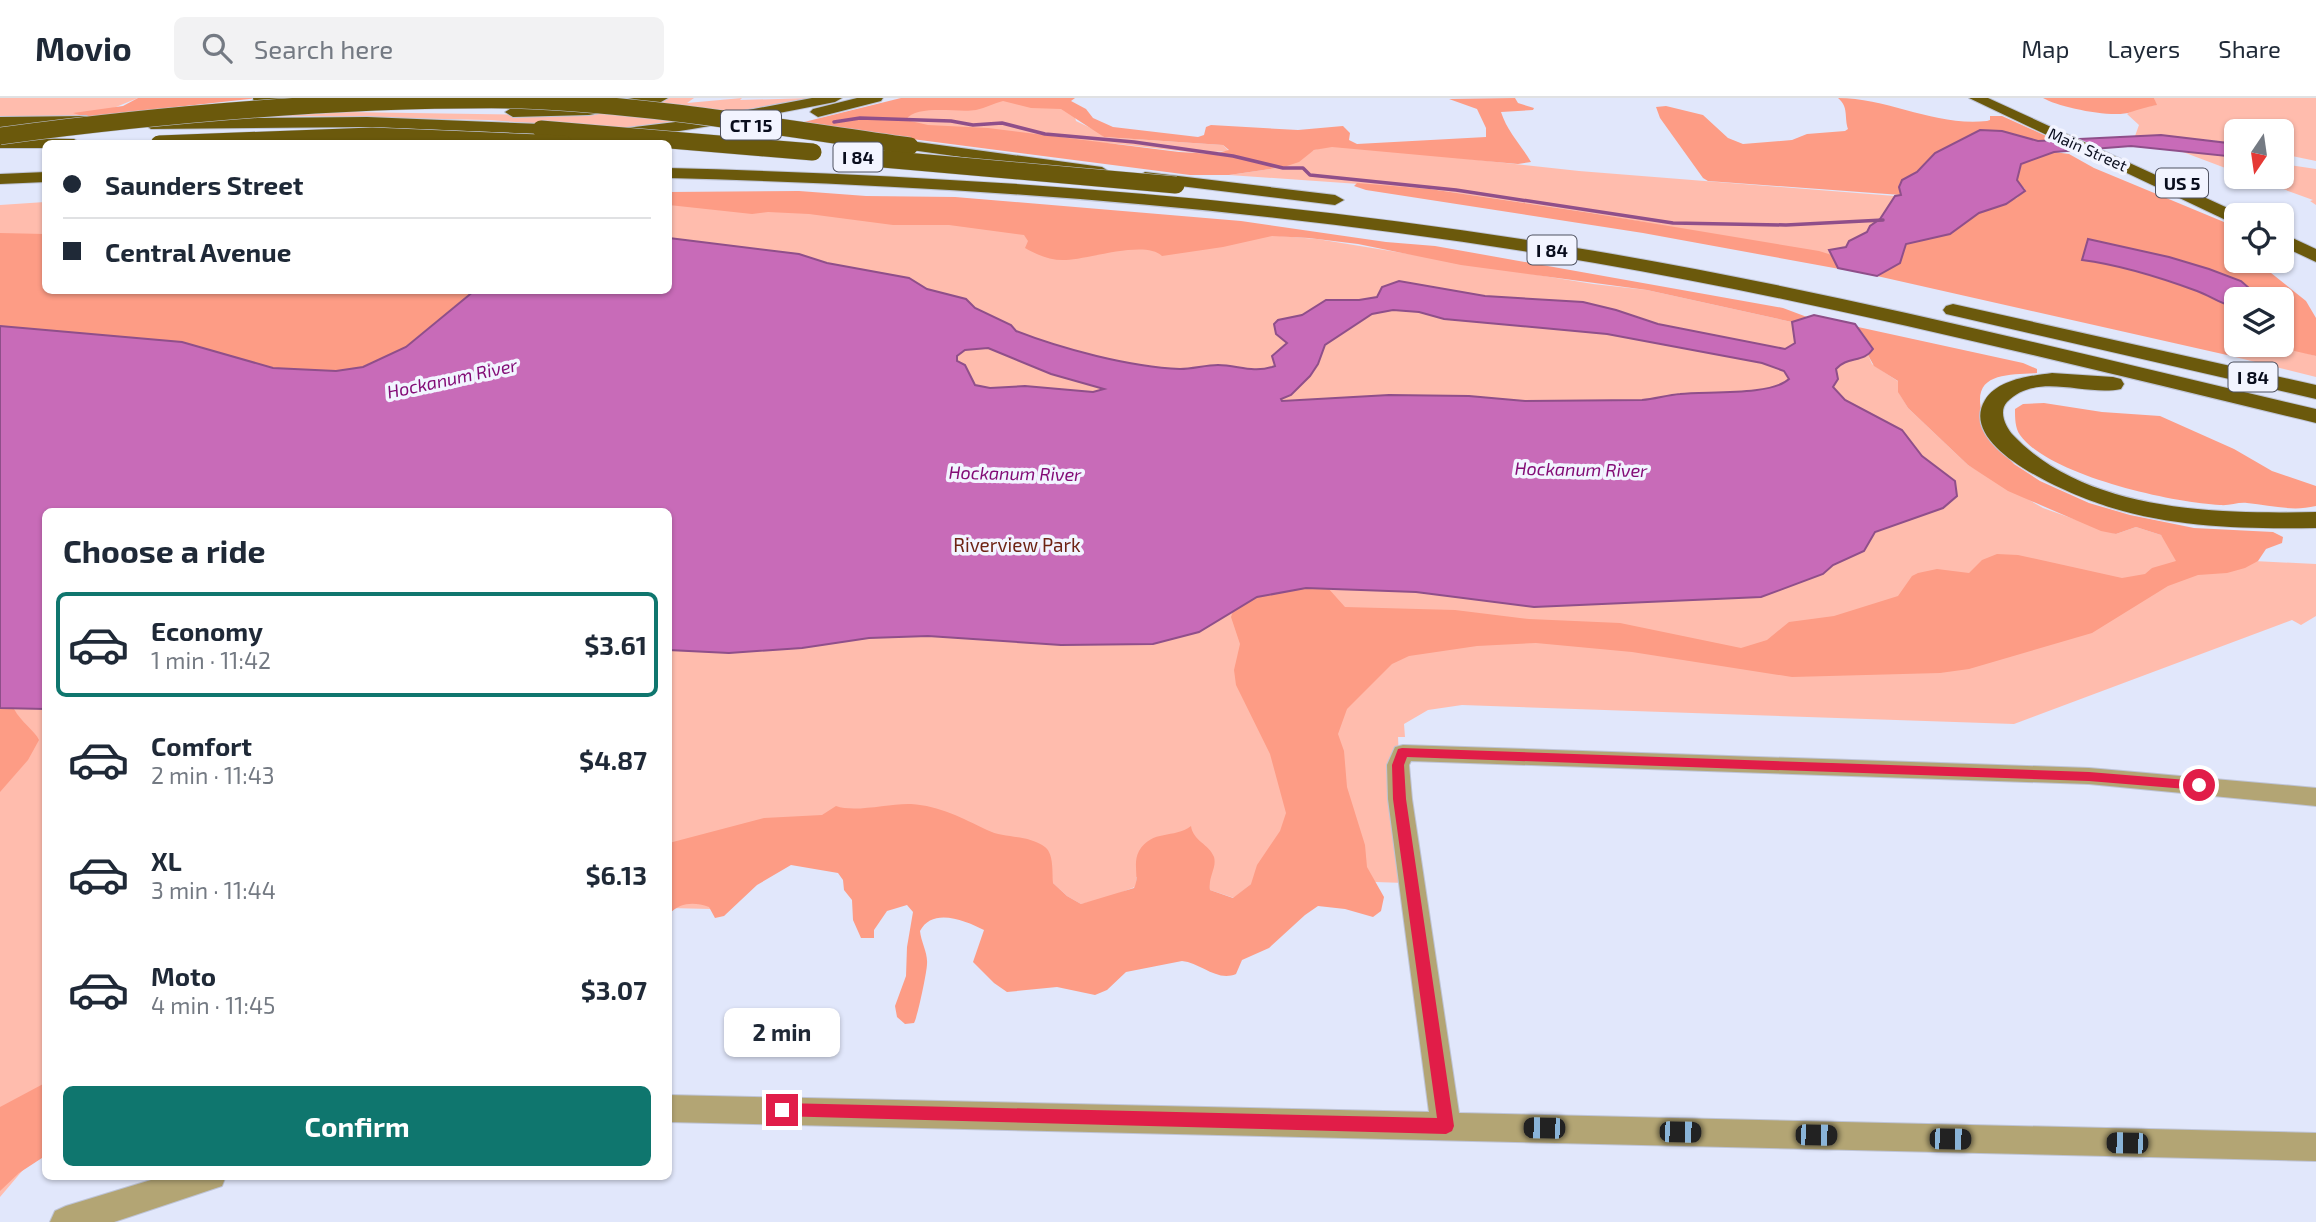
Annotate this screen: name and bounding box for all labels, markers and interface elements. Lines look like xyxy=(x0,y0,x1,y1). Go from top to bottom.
search box xyxy=(174,17,664,80)
text: Movio xyxy=(35,28,132,68)
icon: search xyxy=(198,29,236,67)
text: Search here xyxy=(254,33,393,64)
text: Map xyxy=(2021,34,2069,63)
text: Layers xyxy=(2107,34,2180,63)
text: Share xyxy=(2218,34,2281,63)
road number: CT 15 xyxy=(721,110,781,140)
north arrow xyxy=(2224,119,2294,189)
map controls xyxy=(2224,119,2294,357)
street label: Main Street xyxy=(2046,123,2130,175)
road number: I 84 xyxy=(834,142,882,172)
road number: US 5 xyxy=(2156,168,2208,198)
text: Saunders Street xyxy=(105,169,304,200)
button: locate xyxy=(2224,203,2294,273)
text: Central Avenue xyxy=(105,236,291,267)
road number: I 84 xyxy=(1528,236,1576,265)
button: layers xyxy=(2224,287,2294,357)
water label: Hockanum River xyxy=(385,353,520,403)
road number: I 84 xyxy=(2228,362,2278,391)
water label: Hockanum River xyxy=(1514,457,1648,481)
water label: Hockanum River xyxy=(948,461,1082,485)
text: Choose a ride xyxy=(63,531,266,569)
park label: Riverview Park xyxy=(953,533,1081,556)
icon: car xyxy=(67,613,130,676)
text: Economy xyxy=(151,615,263,646)
text: $3.61 xyxy=(584,629,647,660)
text: 1 min · 11:42 xyxy=(151,646,271,674)
icon: car xyxy=(67,728,130,791)
text: Comfort xyxy=(151,730,252,761)
text: $4.87 xyxy=(579,744,647,775)
text: 2 min · 11:43 xyxy=(151,761,275,789)
route start xyxy=(2183,769,2215,801)
icon: car xyxy=(67,843,130,906)
text: XL xyxy=(151,845,182,876)
text: $6.13 xyxy=(585,859,647,890)
text: 3 min · 11:44 xyxy=(151,876,276,904)
icon: car xyxy=(67,958,130,1021)
text: Moto xyxy=(151,960,216,991)
text: $3.07 xyxy=(581,974,647,1005)
text: 4 min · 11:45 xyxy=(151,991,275,1019)
callout: 2 min xyxy=(724,1009,840,1058)
text: 2 min xyxy=(753,1018,811,1046)
button: Confirm xyxy=(63,1086,651,1166)
route end xyxy=(766,1094,798,1126)
car xyxy=(1523,1117,1566,1139)
car xyxy=(1659,1121,1702,1143)
car xyxy=(1795,1124,1838,1146)
car xyxy=(1929,1128,1972,1150)
car xyxy=(2106,1132,2149,1154)

